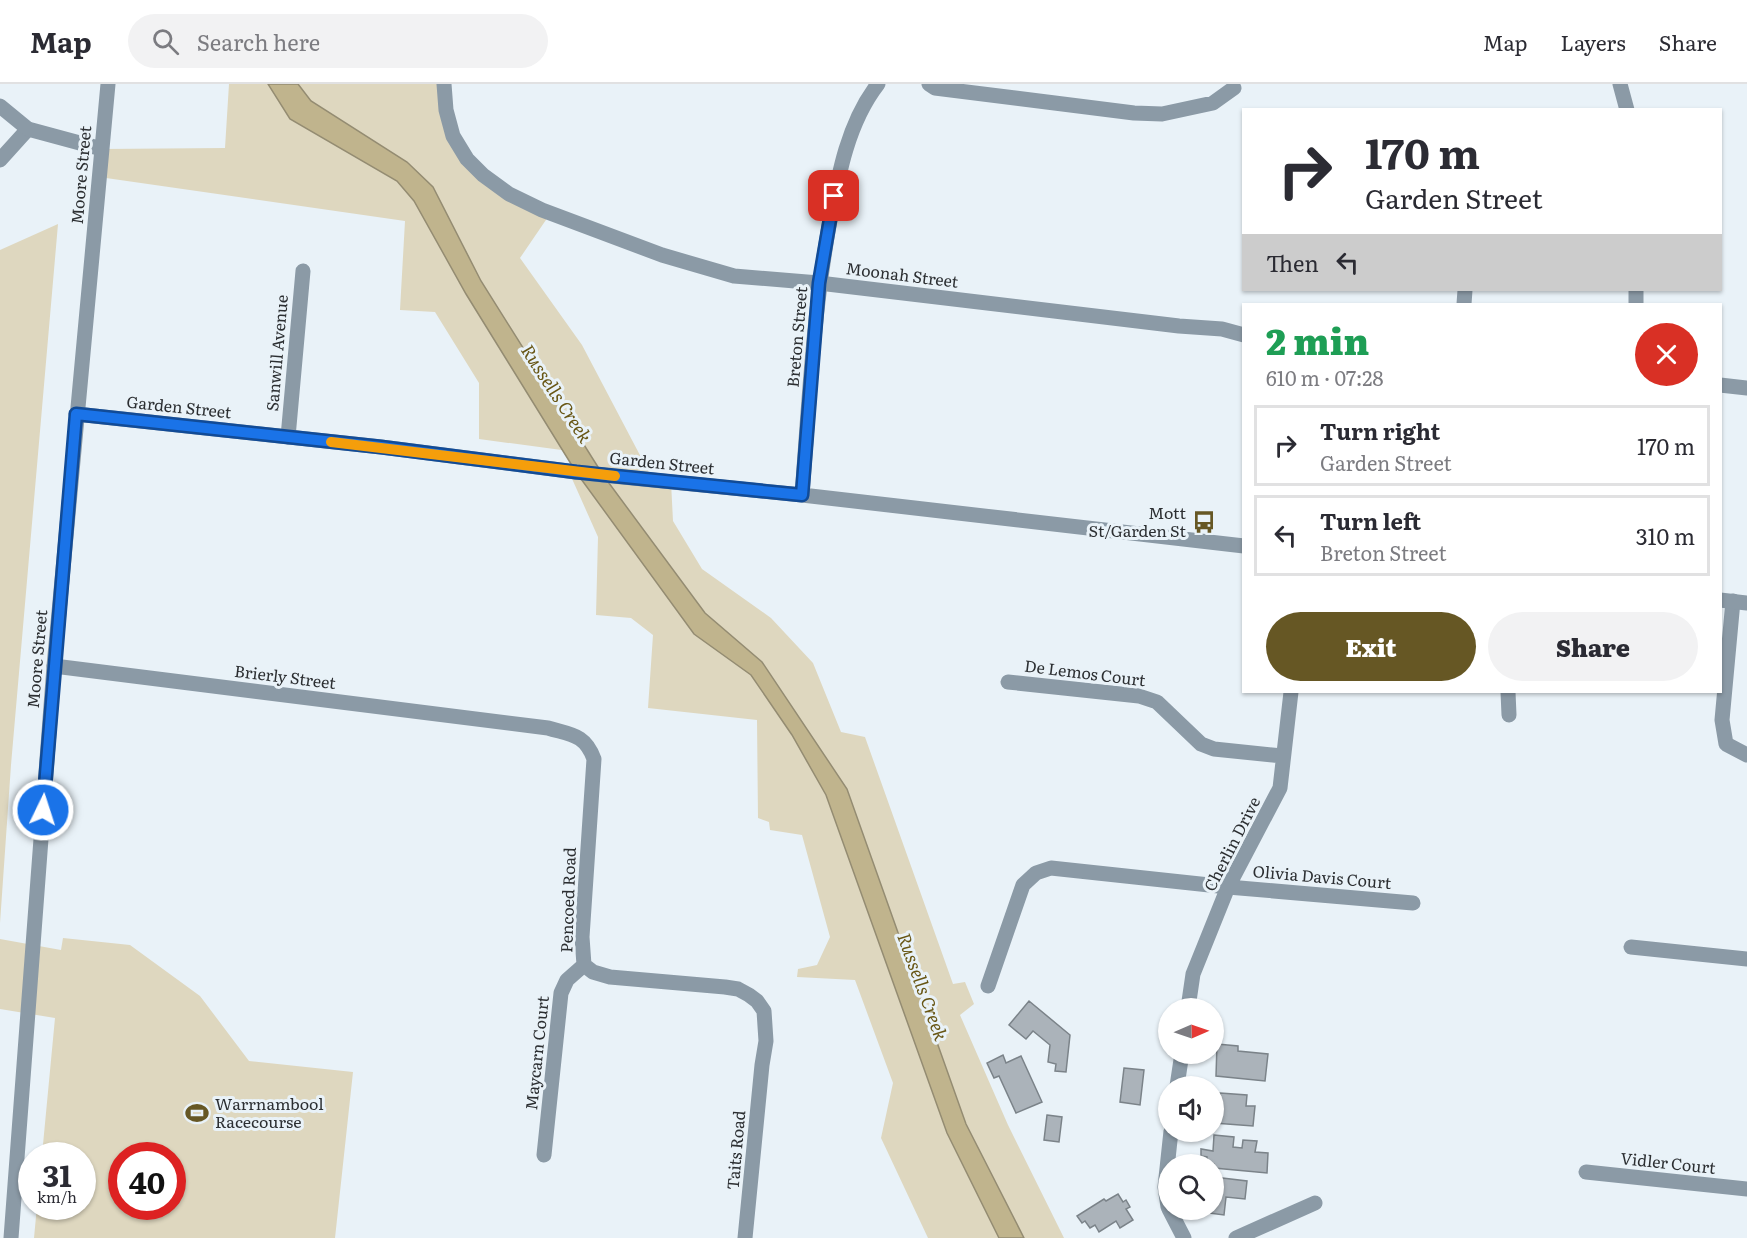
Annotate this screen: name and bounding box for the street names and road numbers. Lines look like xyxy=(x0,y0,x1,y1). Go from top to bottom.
street label: Moore Street xyxy=(64,124,96,225)
street label: Moonah Street xyxy=(845,255,960,293)
street label: Breton Street xyxy=(780,285,812,388)
street label: Sanwill Avenue xyxy=(259,294,293,412)
street label: Garden Street xyxy=(126,389,233,423)
street label: Garden Street xyxy=(609,445,716,479)
street label: Moore Street xyxy=(20,608,52,709)
street label: De Lemos Court xyxy=(1023,653,1148,691)
street label: Brierly Street xyxy=(233,658,338,694)
street label: Cherlin Drive xyxy=(1197,792,1265,895)
street label: Pencoed Road xyxy=(553,847,581,953)
street label: Olivia Davis Court xyxy=(1252,858,1393,894)
street label: Maycarn Court xyxy=(518,994,554,1111)
street label: Taits Road xyxy=(720,1109,750,1191)
street label: Vidler Court xyxy=(1619,1145,1717,1179)

